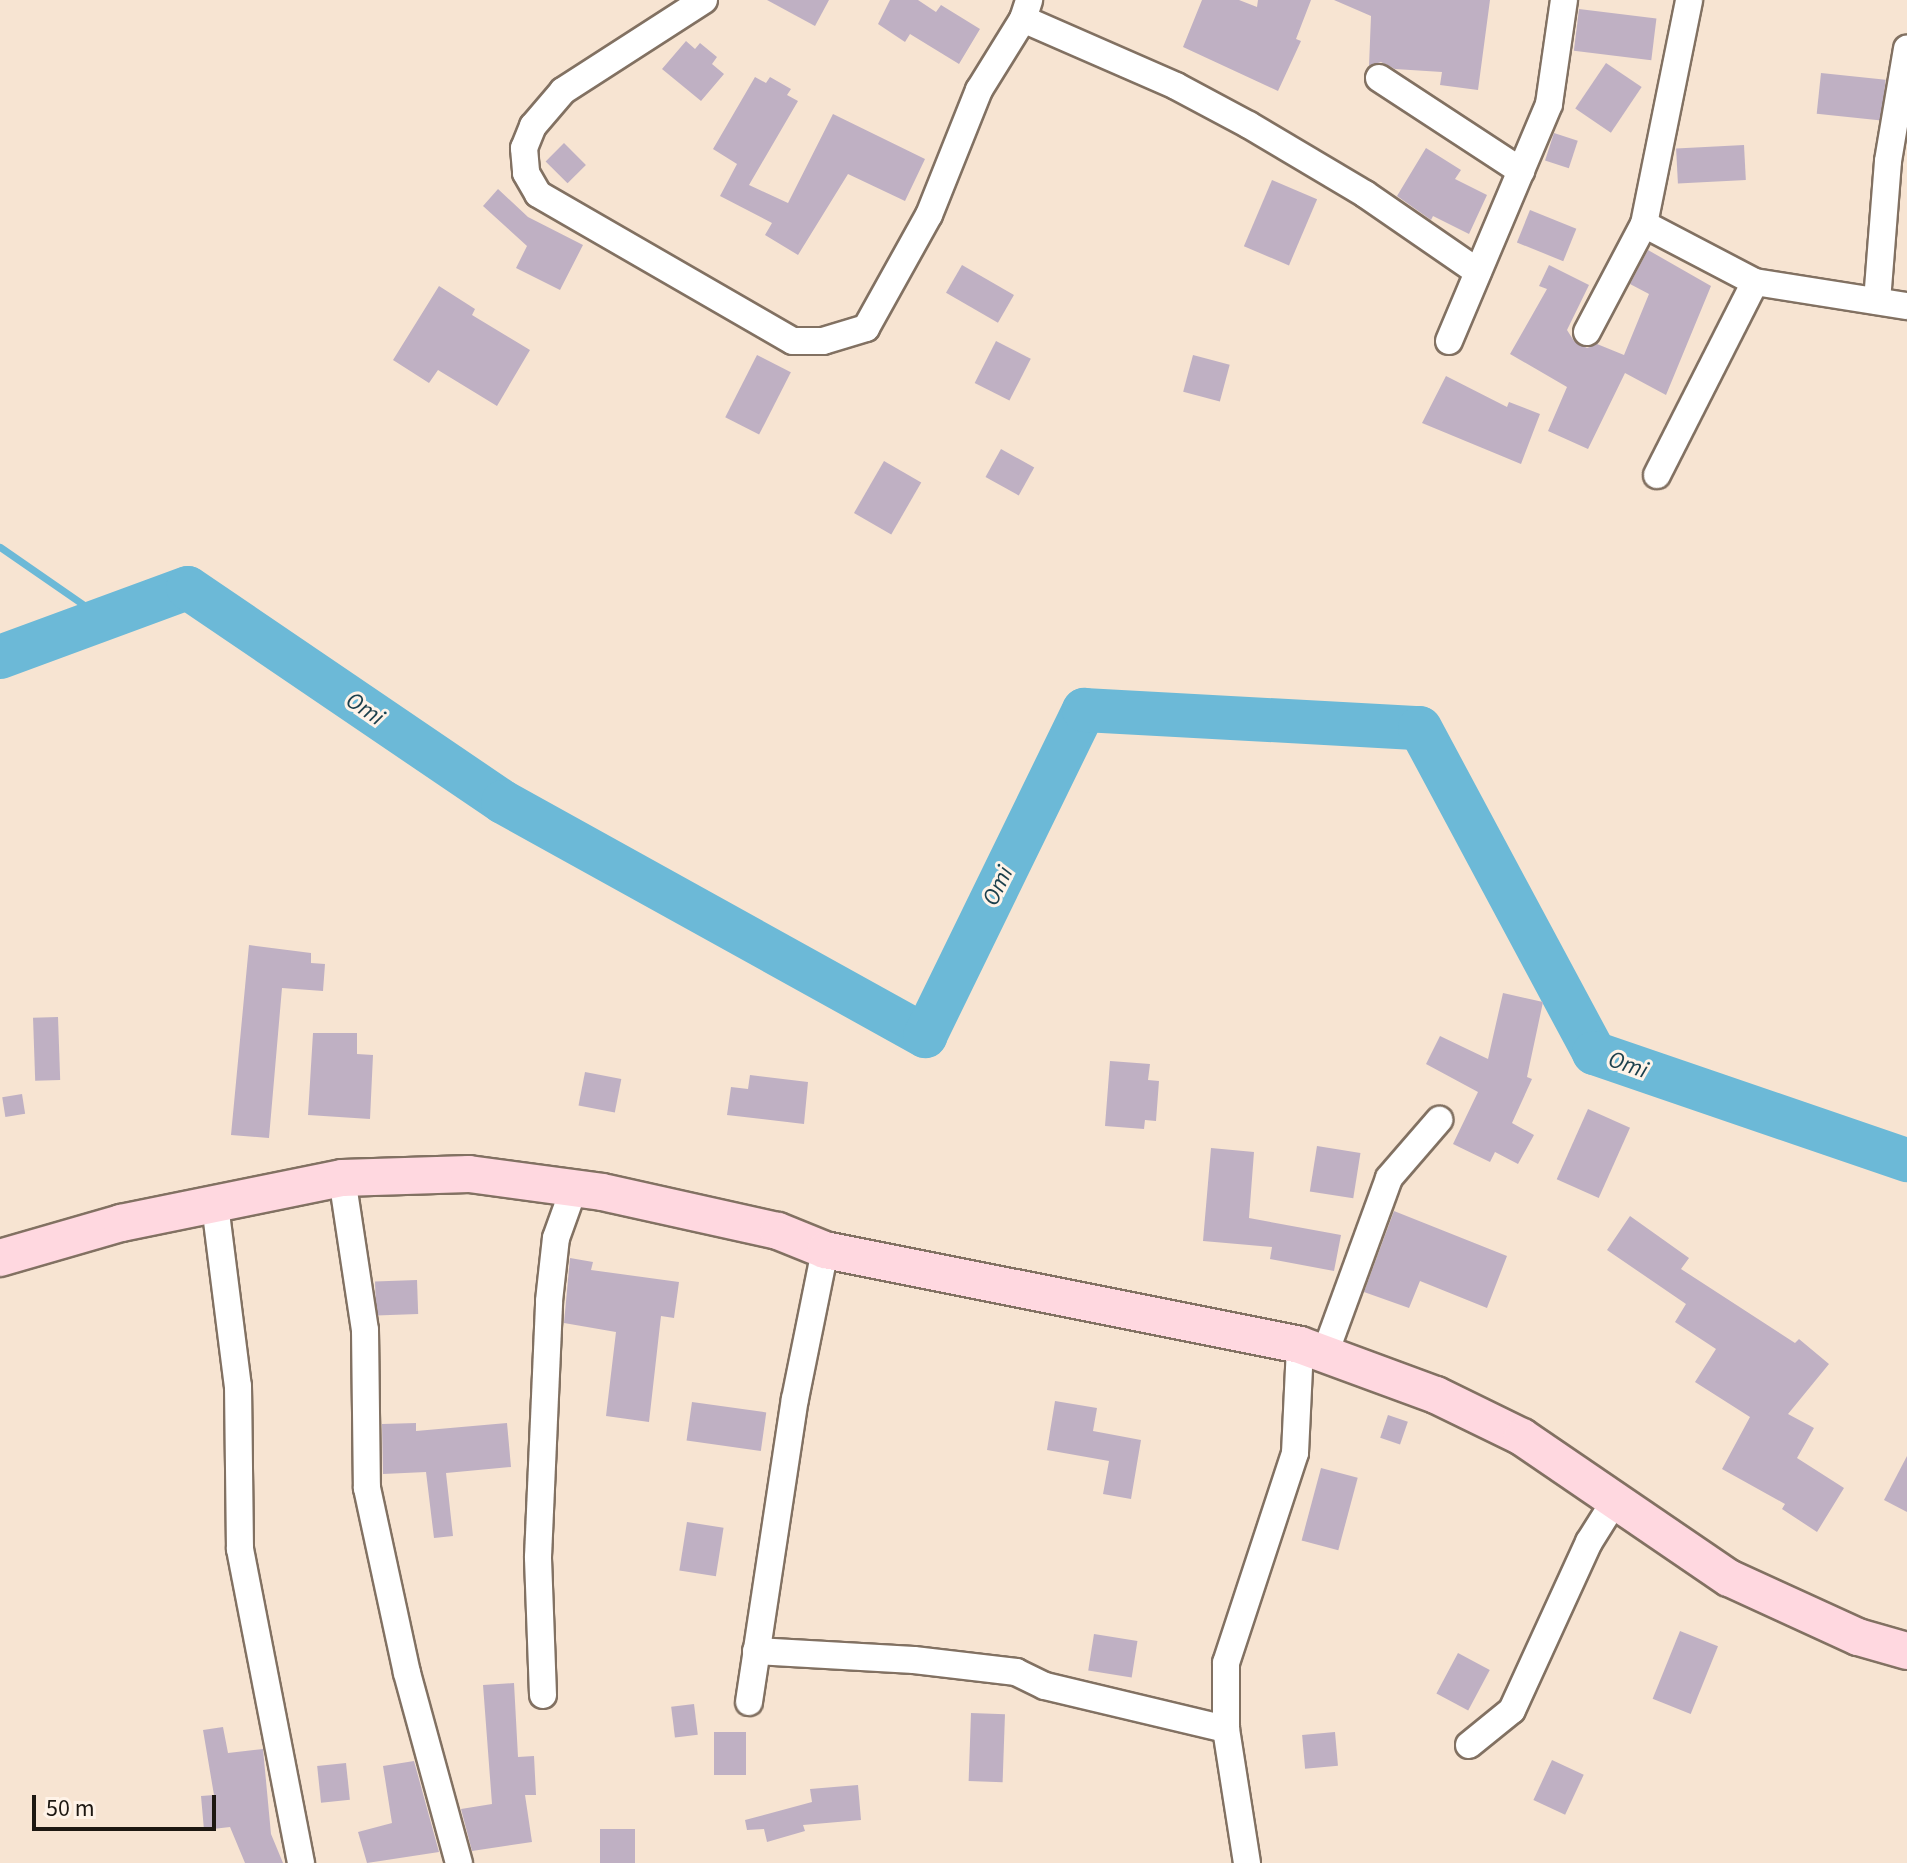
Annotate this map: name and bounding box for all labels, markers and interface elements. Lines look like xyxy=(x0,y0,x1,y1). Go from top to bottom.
water label: Omi xyxy=(340,686,390,732)
water label: Omi xyxy=(976,862,1020,910)
water label: Omi xyxy=(1604,1045,1652,1085)
scale bar xyxy=(36,1779,220,1829)
text: 50 m xyxy=(46,1791,95,1826)

